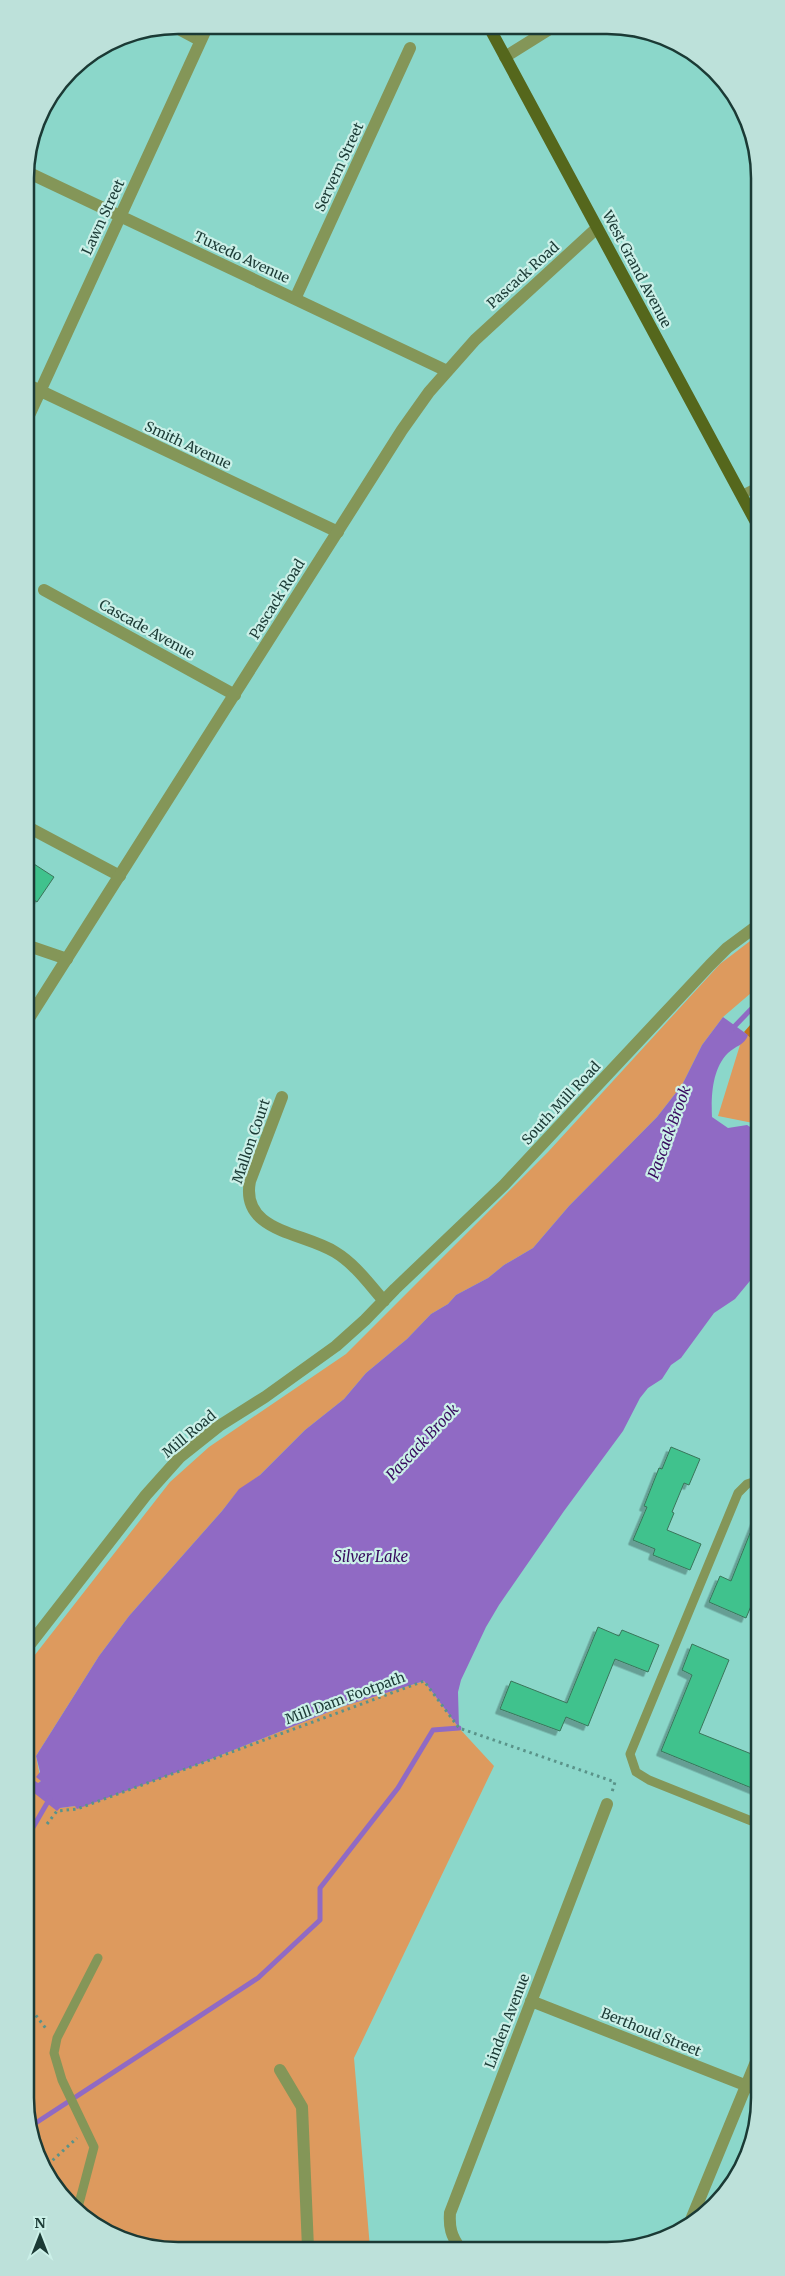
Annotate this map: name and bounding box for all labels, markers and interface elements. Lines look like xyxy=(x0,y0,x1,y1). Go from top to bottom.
street label: Servern Street xyxy=(310,119,368,215)
street label: Lawn Street xyxy=(78,176,129,258)
street label: West Grand Avenue xyxy=(598,206,675,331)
street label: Tuxedo Avenue xyxy=(191,227,293,287)
street label: Pascack Road xyxy=(483,238,563,312)
street label: Smith Avenue xyxy=(142,417,234,473)
street label: Pascack Road xyxy=(245,555,309,642)
street label: Cascade Avenue xyxy=(96,595,198,663)
street label: South Mill Road xyxy=(518,1057,605,1148)
water label: Pascack Brook xyxy=(643,1082,695,1181)
street label: Mallon Court xyxy=(228,1096,274,1186)
water label: Pascack Brook xyxy=(382,1399,463,1484)
street label: Mill Road xyxy=(159,1406,220,1462)
water label: Silver Lake xyxy=(334,1547,409,1566)
street label: Mill Dam Footpath xyxy=(282,1668,408,1728)
street label: Linden Avenue xyxy=(481,1971,533,2071)
street label: Berthoud Street xyxy=(598,2004,704,2061)
north arrow xyxy=(15,2211,65,2261)
text: N xyxy=(34,2214,46,2232)

